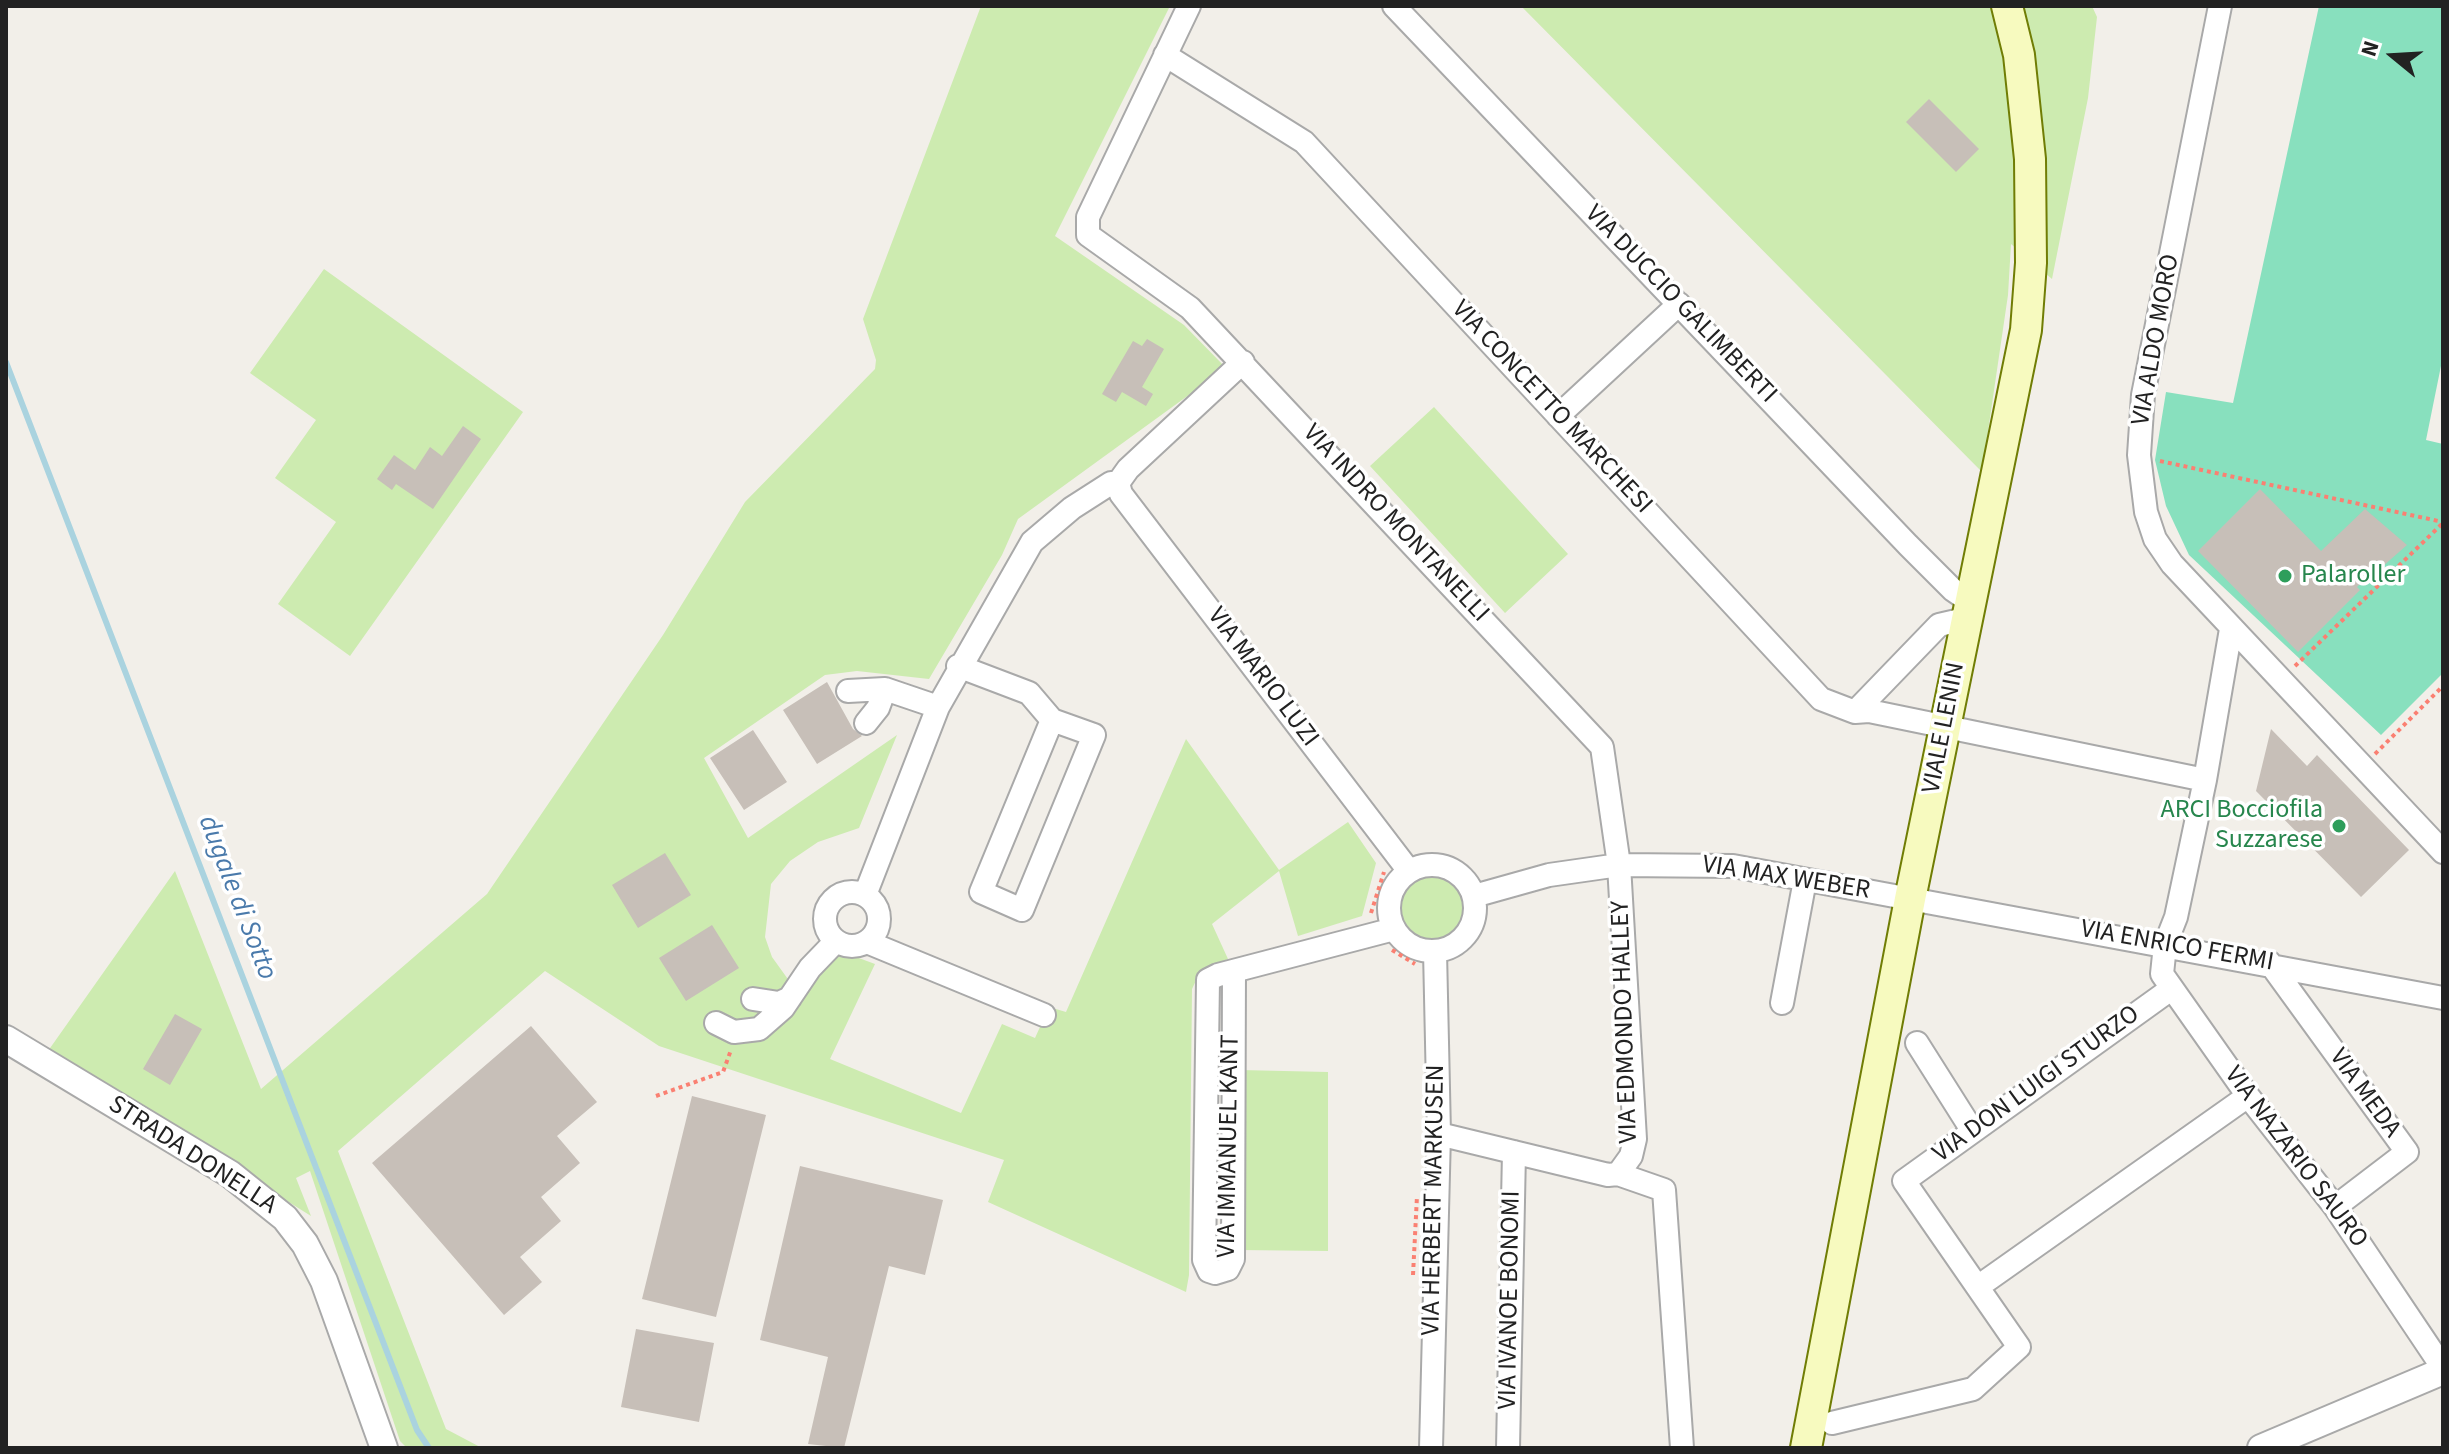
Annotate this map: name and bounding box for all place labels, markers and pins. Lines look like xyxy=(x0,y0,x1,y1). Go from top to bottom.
place label: Palaroller xyxy=(2301,560,2405,592)
marker: Palaroller xyxy=(2276,567,2294,585)
place label: ARCI Bocciofila Suzzarese xyxy=(2161,795,2323,856)
marker: ARCI Bocciofila Suzzarese xyxy=(2330,817,2348,835)

